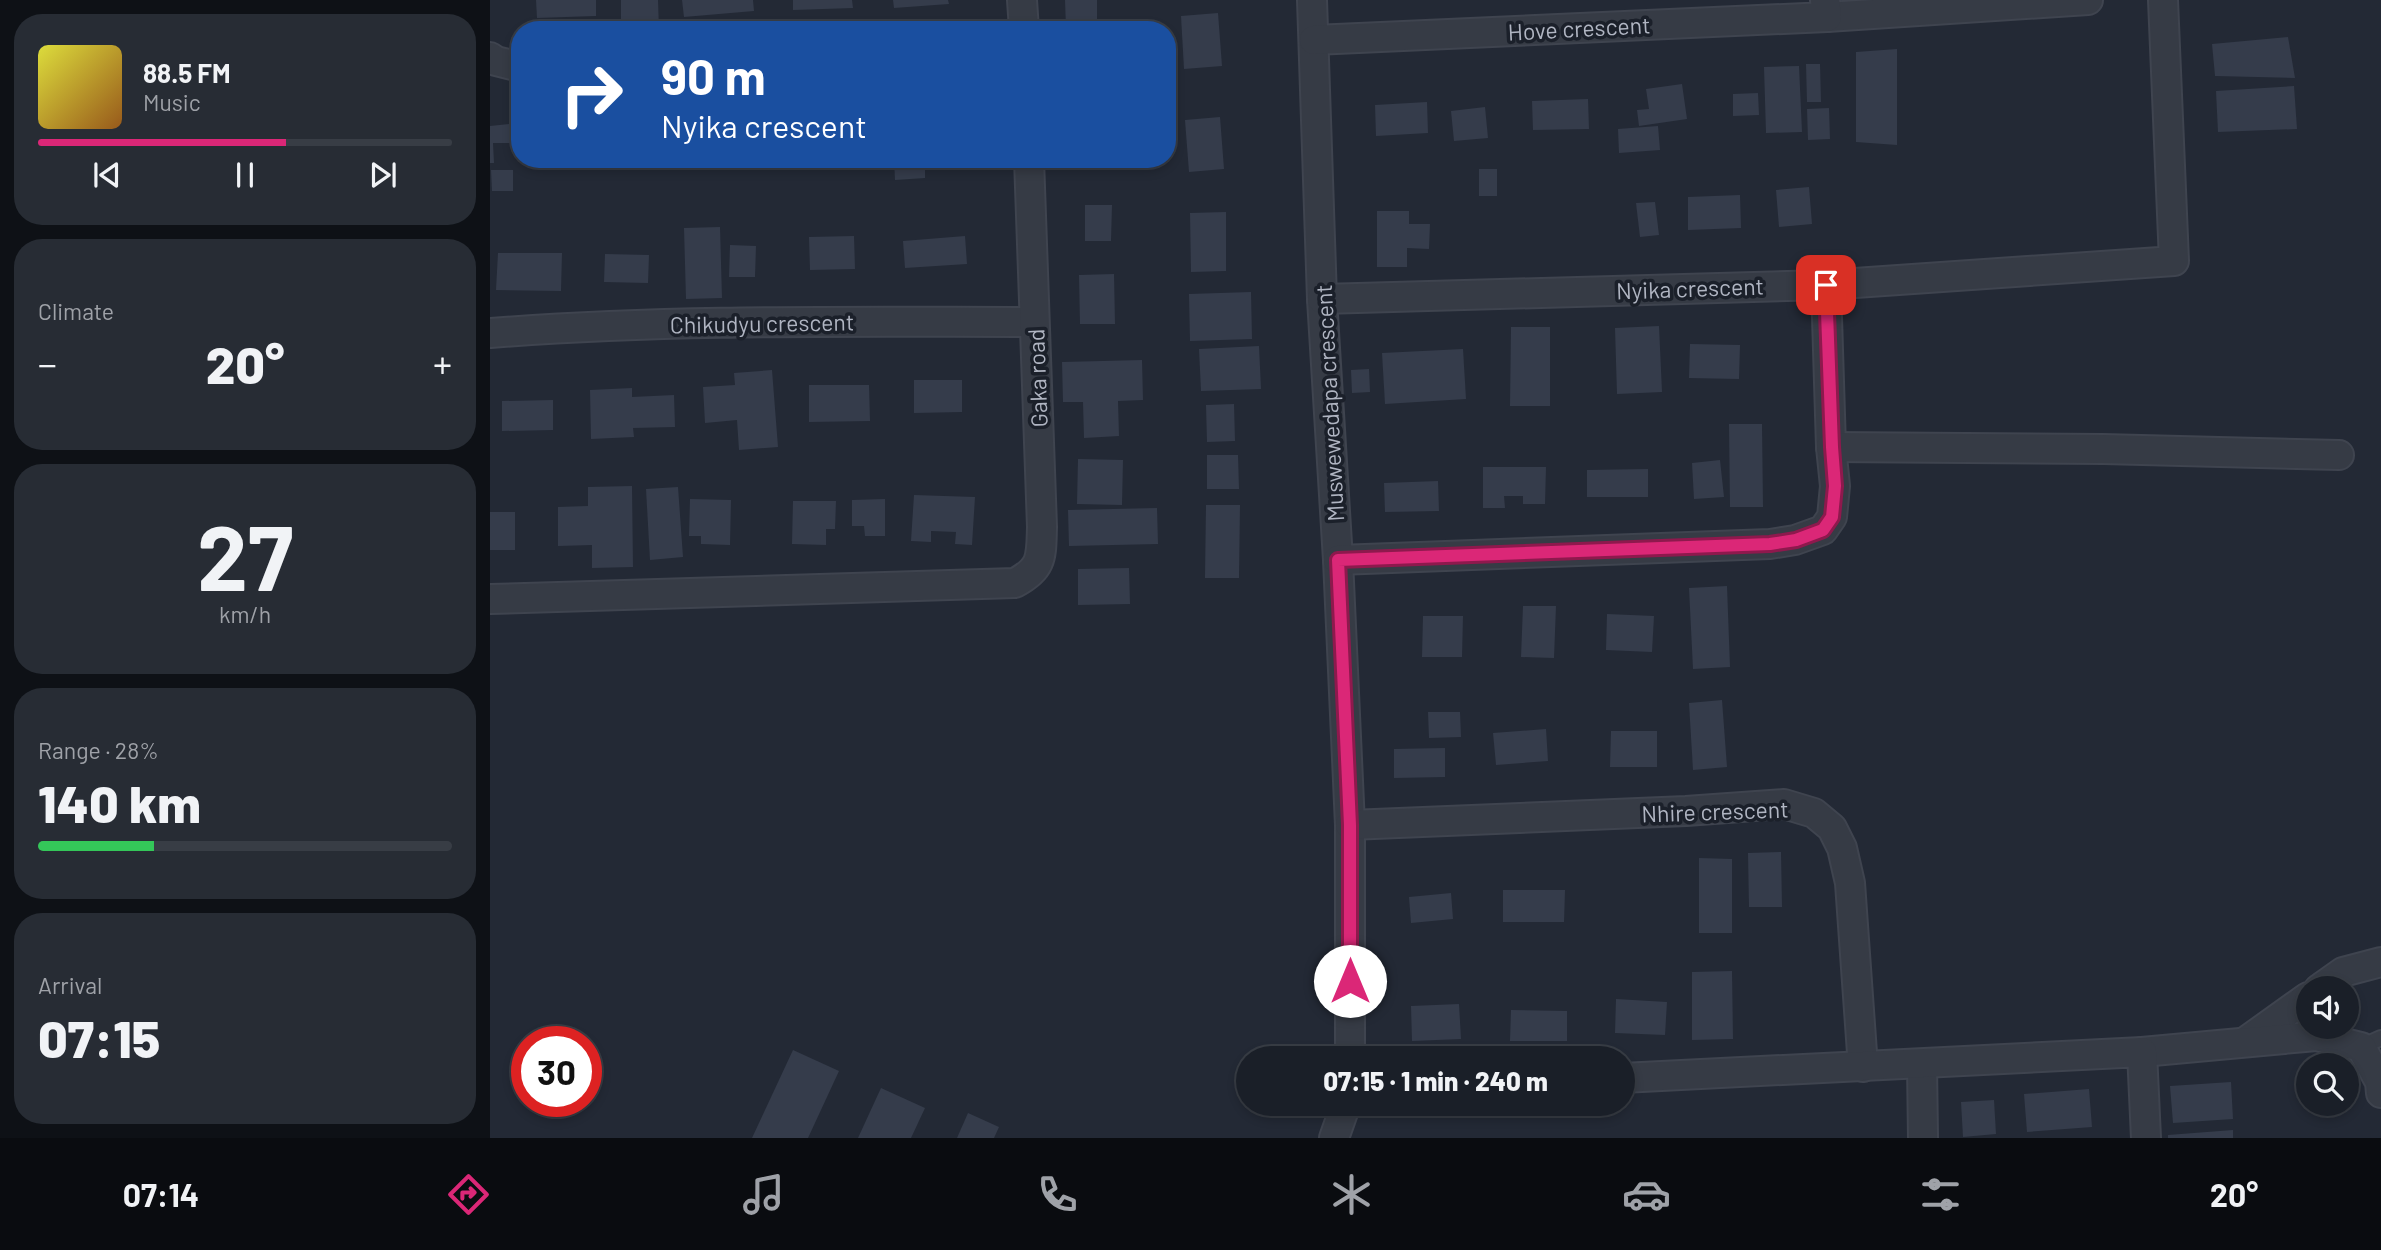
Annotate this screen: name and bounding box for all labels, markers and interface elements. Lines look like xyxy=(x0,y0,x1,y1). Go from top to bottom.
street label: Hove crescent xyxy=(1507,10,1651,46)
text: 90 m xyxy=(661,46,766,105)
icon: right xyxy=(546,49,637,140)
text: 88.5 FM xyxy=(143,57,231,88)
text: Music xyxy=(143,88,201,116)
text: Nyika crescent xyxy=(661,106,867,144)
icon: previous xyxy=(88,156,126,194)
icon: pause xyxy=(226,156,264,194)
icon: next xyxy=(364,156,402,194)
pin xyxy=(1796,255,1856,315)
icon: arrive xyxy=(1807,266,1845,304)
street label: Nyika crescent xyxy=(1616,271,1764,305)
street label: Muswewedapa crescent xyxy=(1309,284,1349,522)
text: Climate xyxy=(38,297,114,325)
street label: Chikudyu crescent xyxy=(670,307,854,339)
street label: Gaka road xyxy=(1021,328,1053,428)
text: 20° xyxy=(206,332,284,394)
text: − xyxy=(38,340,57,386)
text: + xyxy=(433,340,452,386)
text: 27 xyxy=(197,500,293,609)
text: km/h xyxy=(219,600,271,628)
text: Range · 28% xyxy=(38,736,159,764)
text: 140 km xyxy=(38,771,201,833)
street label: Nhire crescent xyxy=(1641,794,1789,828)
position arrow xyxy=(1313,944,1387,1018)
text: Arrival xyxy=(38,971,102,999)
map controls xyxy=(2296,976,2359,1116)
button: sound xyxy=(2296,976,2359,1039)
text: 07:15 xyxy=(38,1006,160,1068)
speed limit sign: 30 xyxy=(511,1026,602,1117)
button: search xyxy=(2296,1053,2359,1116)
text: 07:15 · 1 min · 240 m xyxy=(1323,1065,1548,1096)
icon: directions xyxy=(444,1170,493,1219)
icon: music xyxy=(739,1170,788,1219)
icon: phone xyxy=(1033,1170,1082,1219)
icon: climate xyxy=(1327,1170,1376,1219)
icon: car xyxy=(1622,1170,1671,1219)
icon: filters xyxy=(1916,1170,1965,1219)
text: 07:14 xyxy=(123,1175,199,1213)
text: 20° xyxy=(2210,1175,2258,1213)

